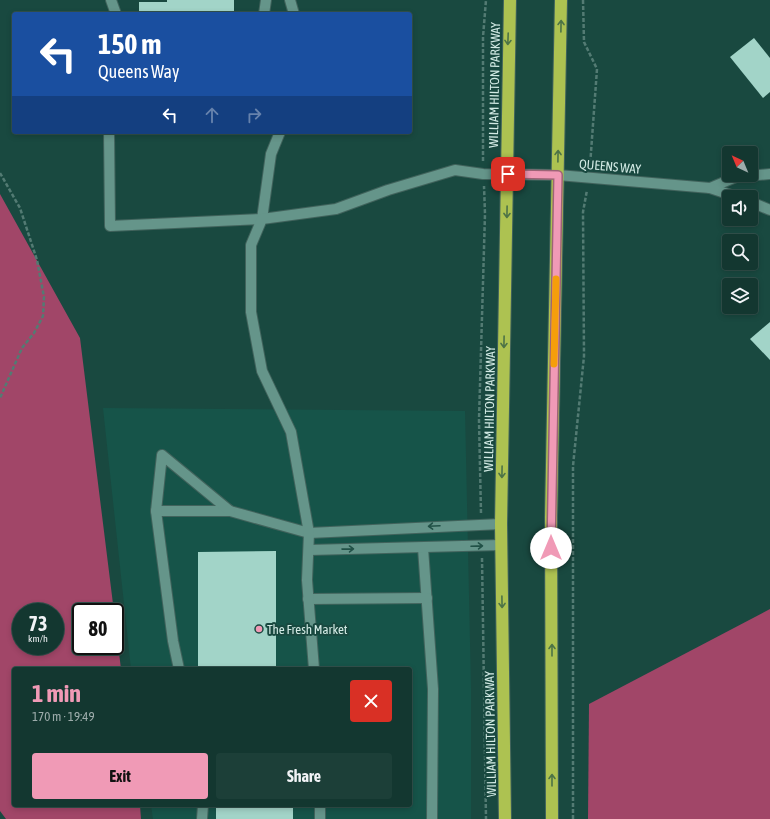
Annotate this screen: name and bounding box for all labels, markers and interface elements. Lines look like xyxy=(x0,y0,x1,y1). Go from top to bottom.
one-way arrow xyxy=(557,20,565,33)
street label: WILLIAM HILTON PARKWAY xyxy=(486,22,503,148)
icon: left xyxy=(32,28,84,80)
text: 150 m xyxy=(98,28,161,60)
one-way arrow xyxy=(505,32,512,45)
text: Queens Way xyxy=(98,61,179,82)
icon: left xyxy=(159,104,181,126)
icon: ahead xyxy=(201,104,223,126)
icon: right xyxy=(243,104,265,126)
north arrow xyxy=(722,146,758,182)
map controls xyxy=(722,146,758,314)
one-way arrow xyxy=(554,150,562,163)
street label: QUEENS WAY xyxy=(578,156,642,177)
pin xyxy=(491,157,525,191)
icon: arrive xyxy=(497,163,519,185)
button: sound xyxy=(722,190,758,226)
one-way arrow xyxy=(503,205,511,218)
button: search xyxy=(722,234,758,270)
button: layers xyxy=(722,278,758,314)
one-way arrow xyxy=(501,335,508,348)
street label: WILLIAM HILTON PARKWAY xyxy=(481,346,498,472)
one-way arrow xyxy=(498,465,506,478)
one-way arrow xyxy=(428,522,441,530)
position arrow xyxy=(530,527,572,569)
one-way arrow xyxy=(470,542,483,549)
one-way arrow xyxy=(341,545,354,553)
one-way arrow xyxy=(498,595,506,608)
speed limit sign: 80 xyxy=(72,603,124,655)
text: 73 xyxy=(29,612,47,635)
place label: The Fresh Market xyxy=(267,622,348,637)
marker: The Fresh Market xyxy=(254,624,264,634)
text: km/h xyxy=(28,633,48,644)
one-way arrow xyxy=(548,644,556,657)
street label: WILLIAM HILTON PARKWAY xyxy=(482,671,499,797)
text: 1 min xyxy=(32,680,81,707)
button: close xyxy=(350,680,392,722)
text: 170 m · 19:49 xyxy=(32,709,95,724)
button: Exit xyxy=(32,753,208,799)
button: Share xyxy=(216,753,392,799)
one-way arrow xyxy=(548,774,556,787)

